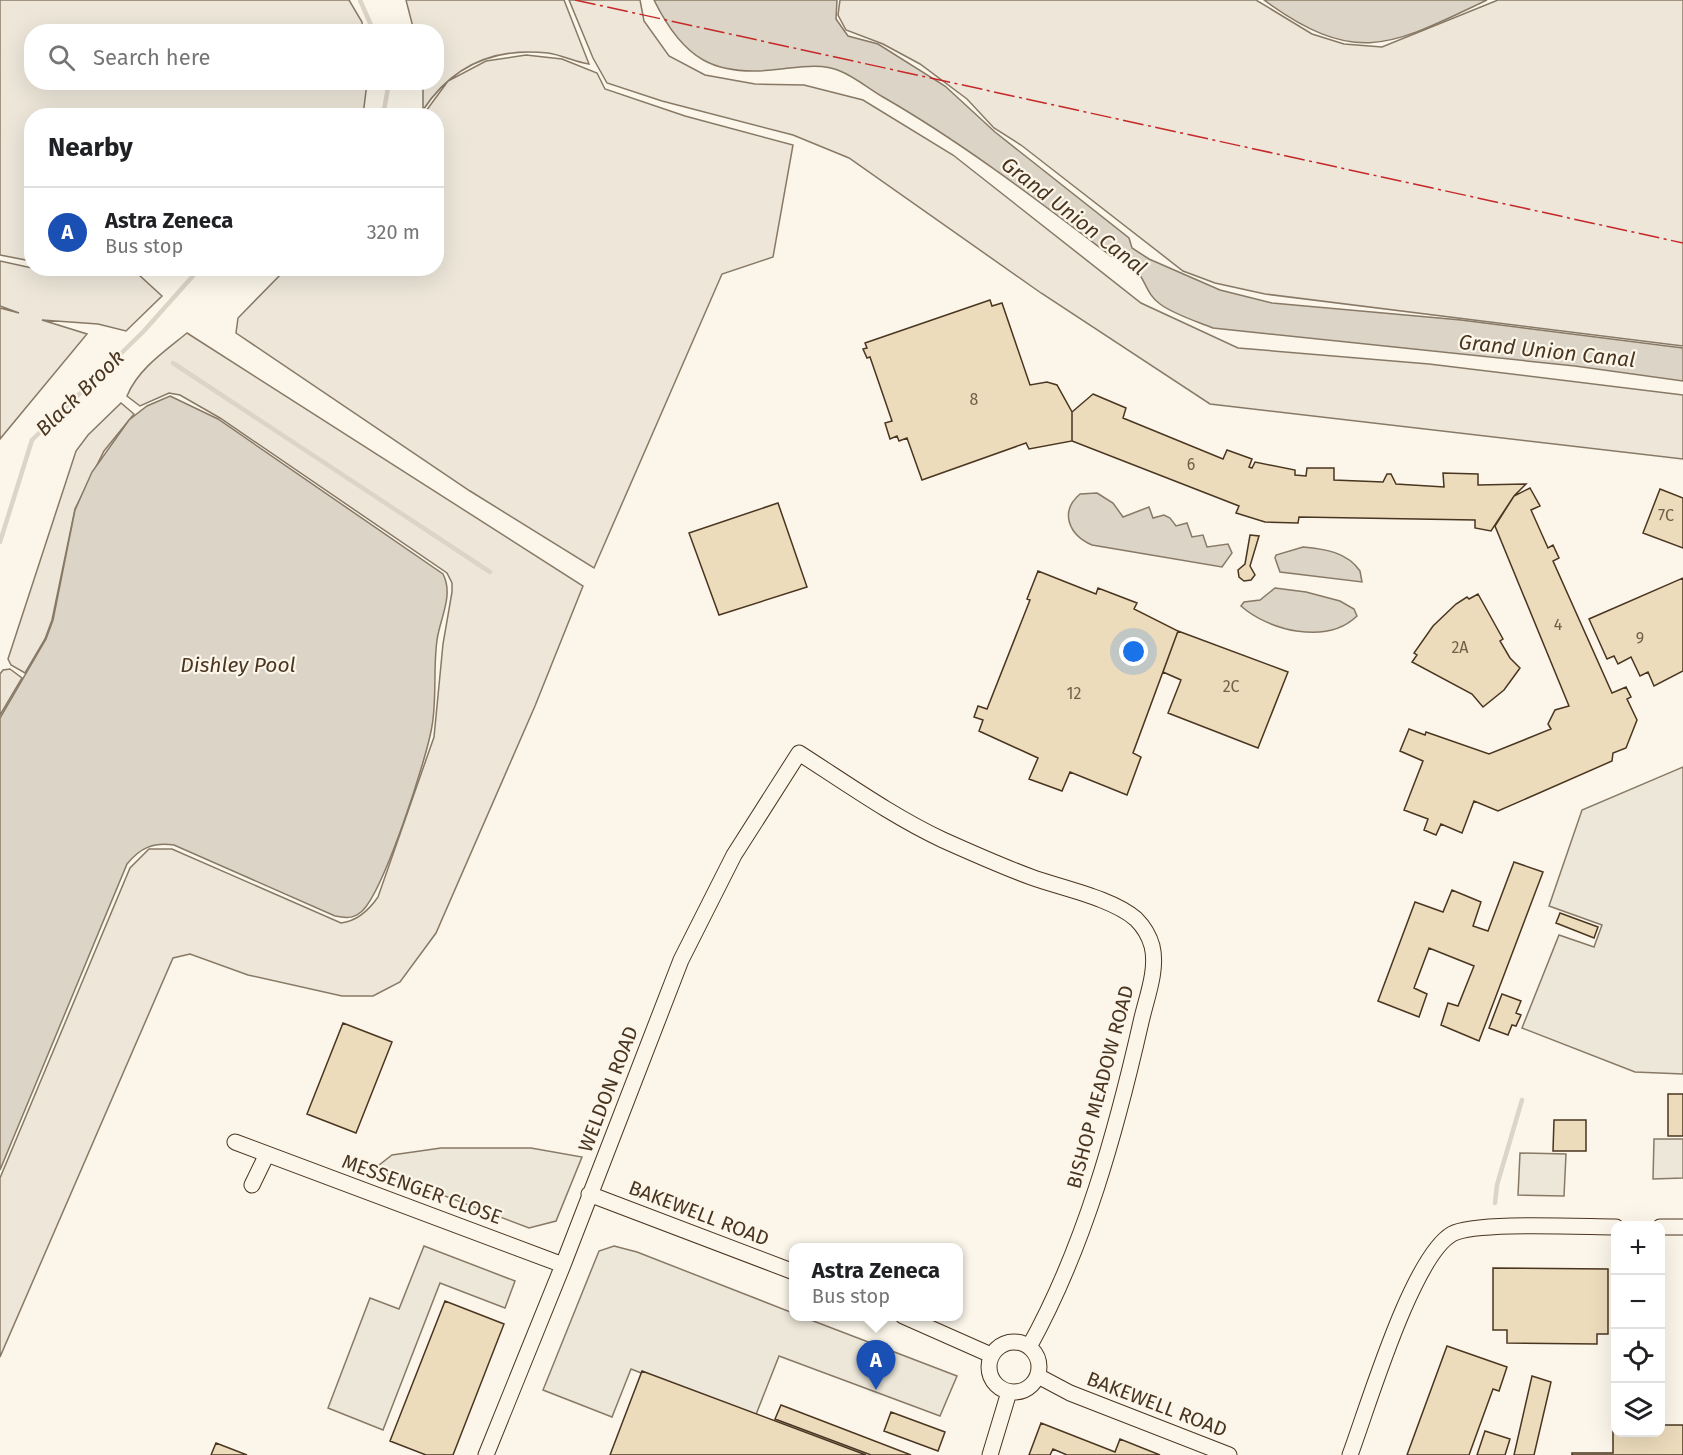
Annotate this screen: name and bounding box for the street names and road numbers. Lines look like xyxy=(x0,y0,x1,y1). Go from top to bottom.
street label: BISHOP MEADOW ROAD xyxy=(1061,983,1139,1191)
street label: WELDON ROAD xyxy=(573,1023,643,1155)
street label: MESSENGER CLOSE xyxy=(339,1149,505,1229)
street label: BAKEWELL ROAD xyxy=(625,1175,773,1251)
street label: BAKEWELL ROAD xyxy=(1083,1366,1231,1442)

